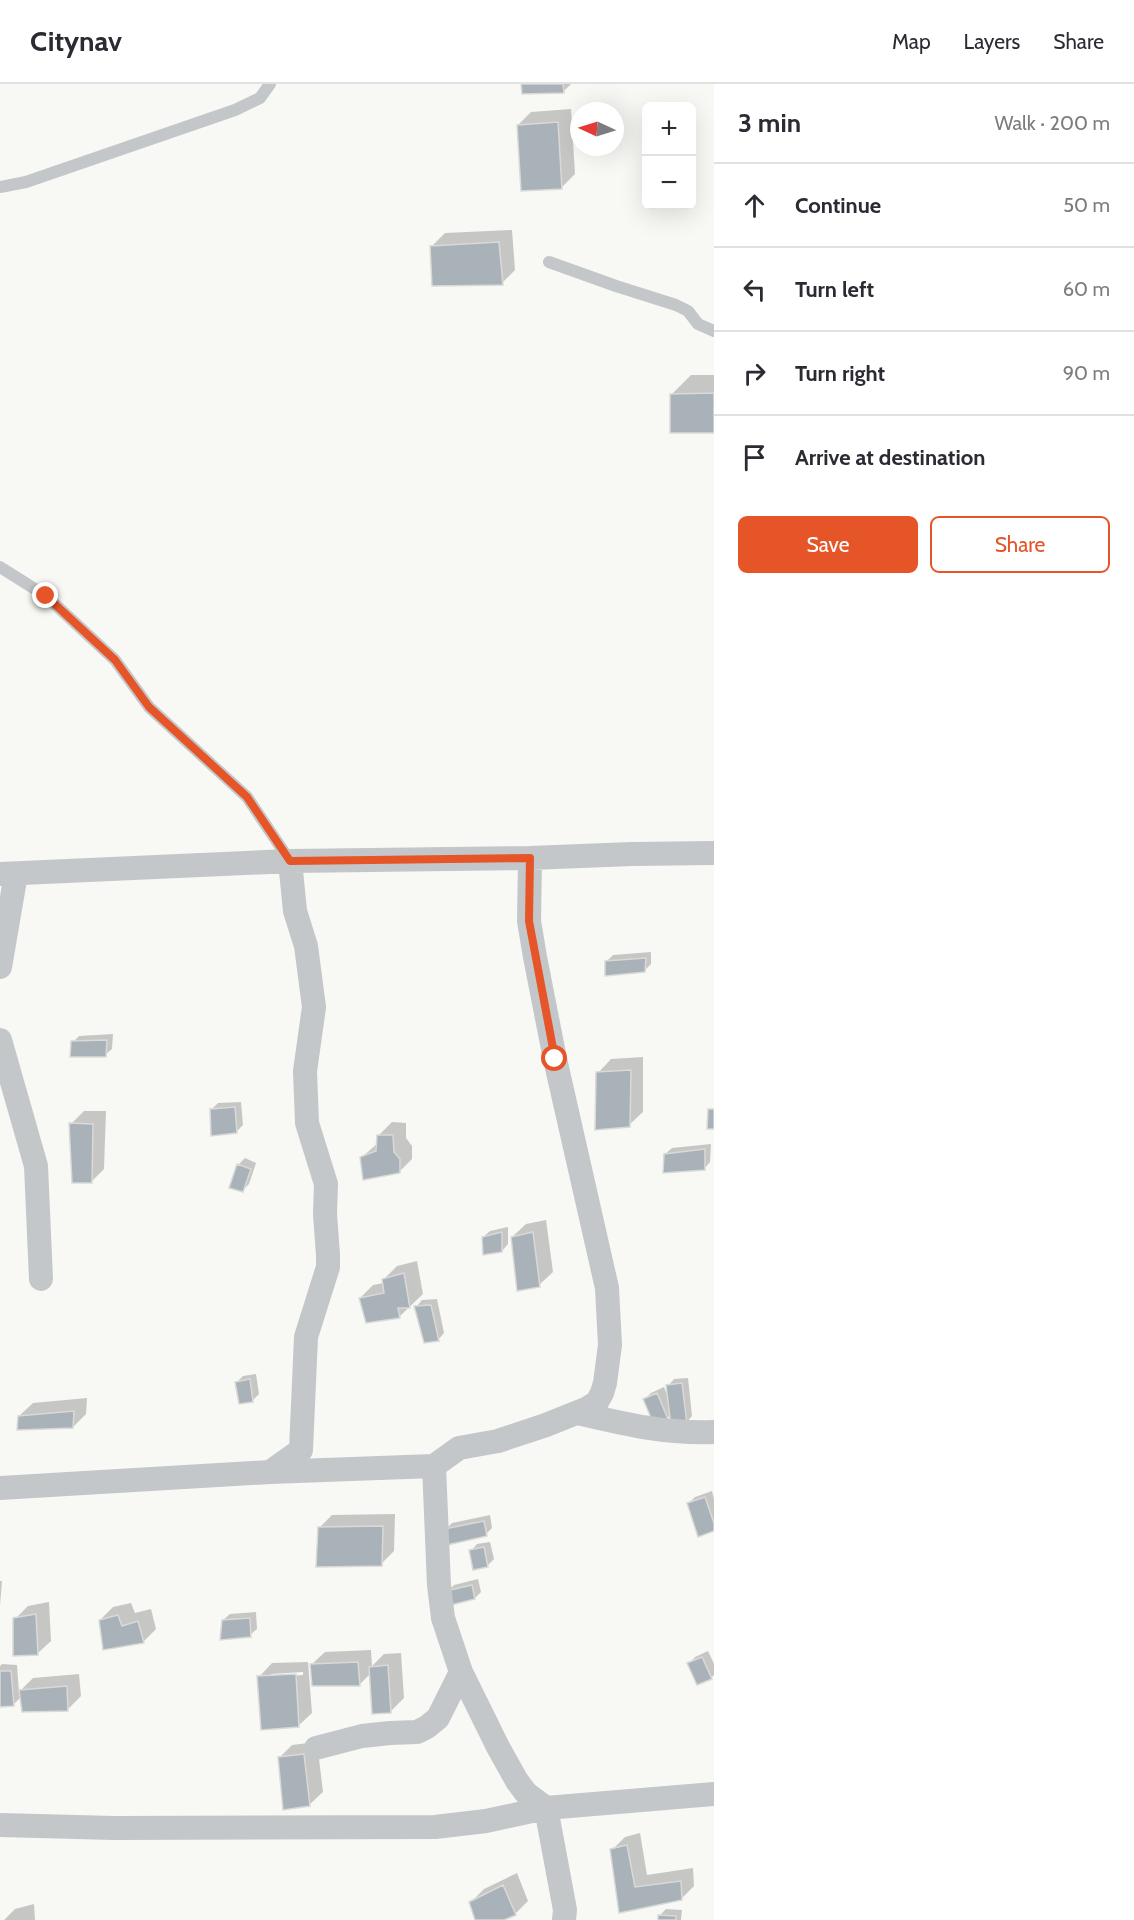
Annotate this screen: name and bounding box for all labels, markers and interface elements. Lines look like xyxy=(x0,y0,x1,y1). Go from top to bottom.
text: Citynav xyxy=(30,24,122,58)
text: Map xyxy=(892,29,931,54)
text: Layers xyxy=(964,29,1020,54)
text: Share xyxy=(1053,29,1104,54)
north arrow xyxy=(570,102,624,156)
map controls xyxy=(642,102,696,210)
button: + xyxy=(642,102,696,156)
text: 3 min xyxy=(738,107,801,139)
text: Walk · 200 m xyxy=(994,111,1110,135)
button: − xyxy=(642,156,696,210)
icon: ahead xyxy=(738,189,771,222)
text: Continue xyxy=(795,192,881,219)
text: 50 m xyxy=(1063,193,1110,217)
icon: left xyxy=(738,273,771,306)
text: Turn left xyxy=(795,276,874,303)
text: 60 m xyxy=(1063,277,1110,301)
icon: right xyxy=(738,357,771,390)
text: Turn right xyxy=(795,360,885,387)
text: 90 m xyxy=(1063,361,1110,385)
icon: arrive xyxy=(738,441,771,474)
text: Arrive at destination xyxy=(795,444,985,471)
button: Save xyxy=(738,516,918,573)
button: Share xyxy=(930,516,1110,573)
route end xyxy=(32,582,58,608)
route start xyxy=(541,1045,567,1071)

